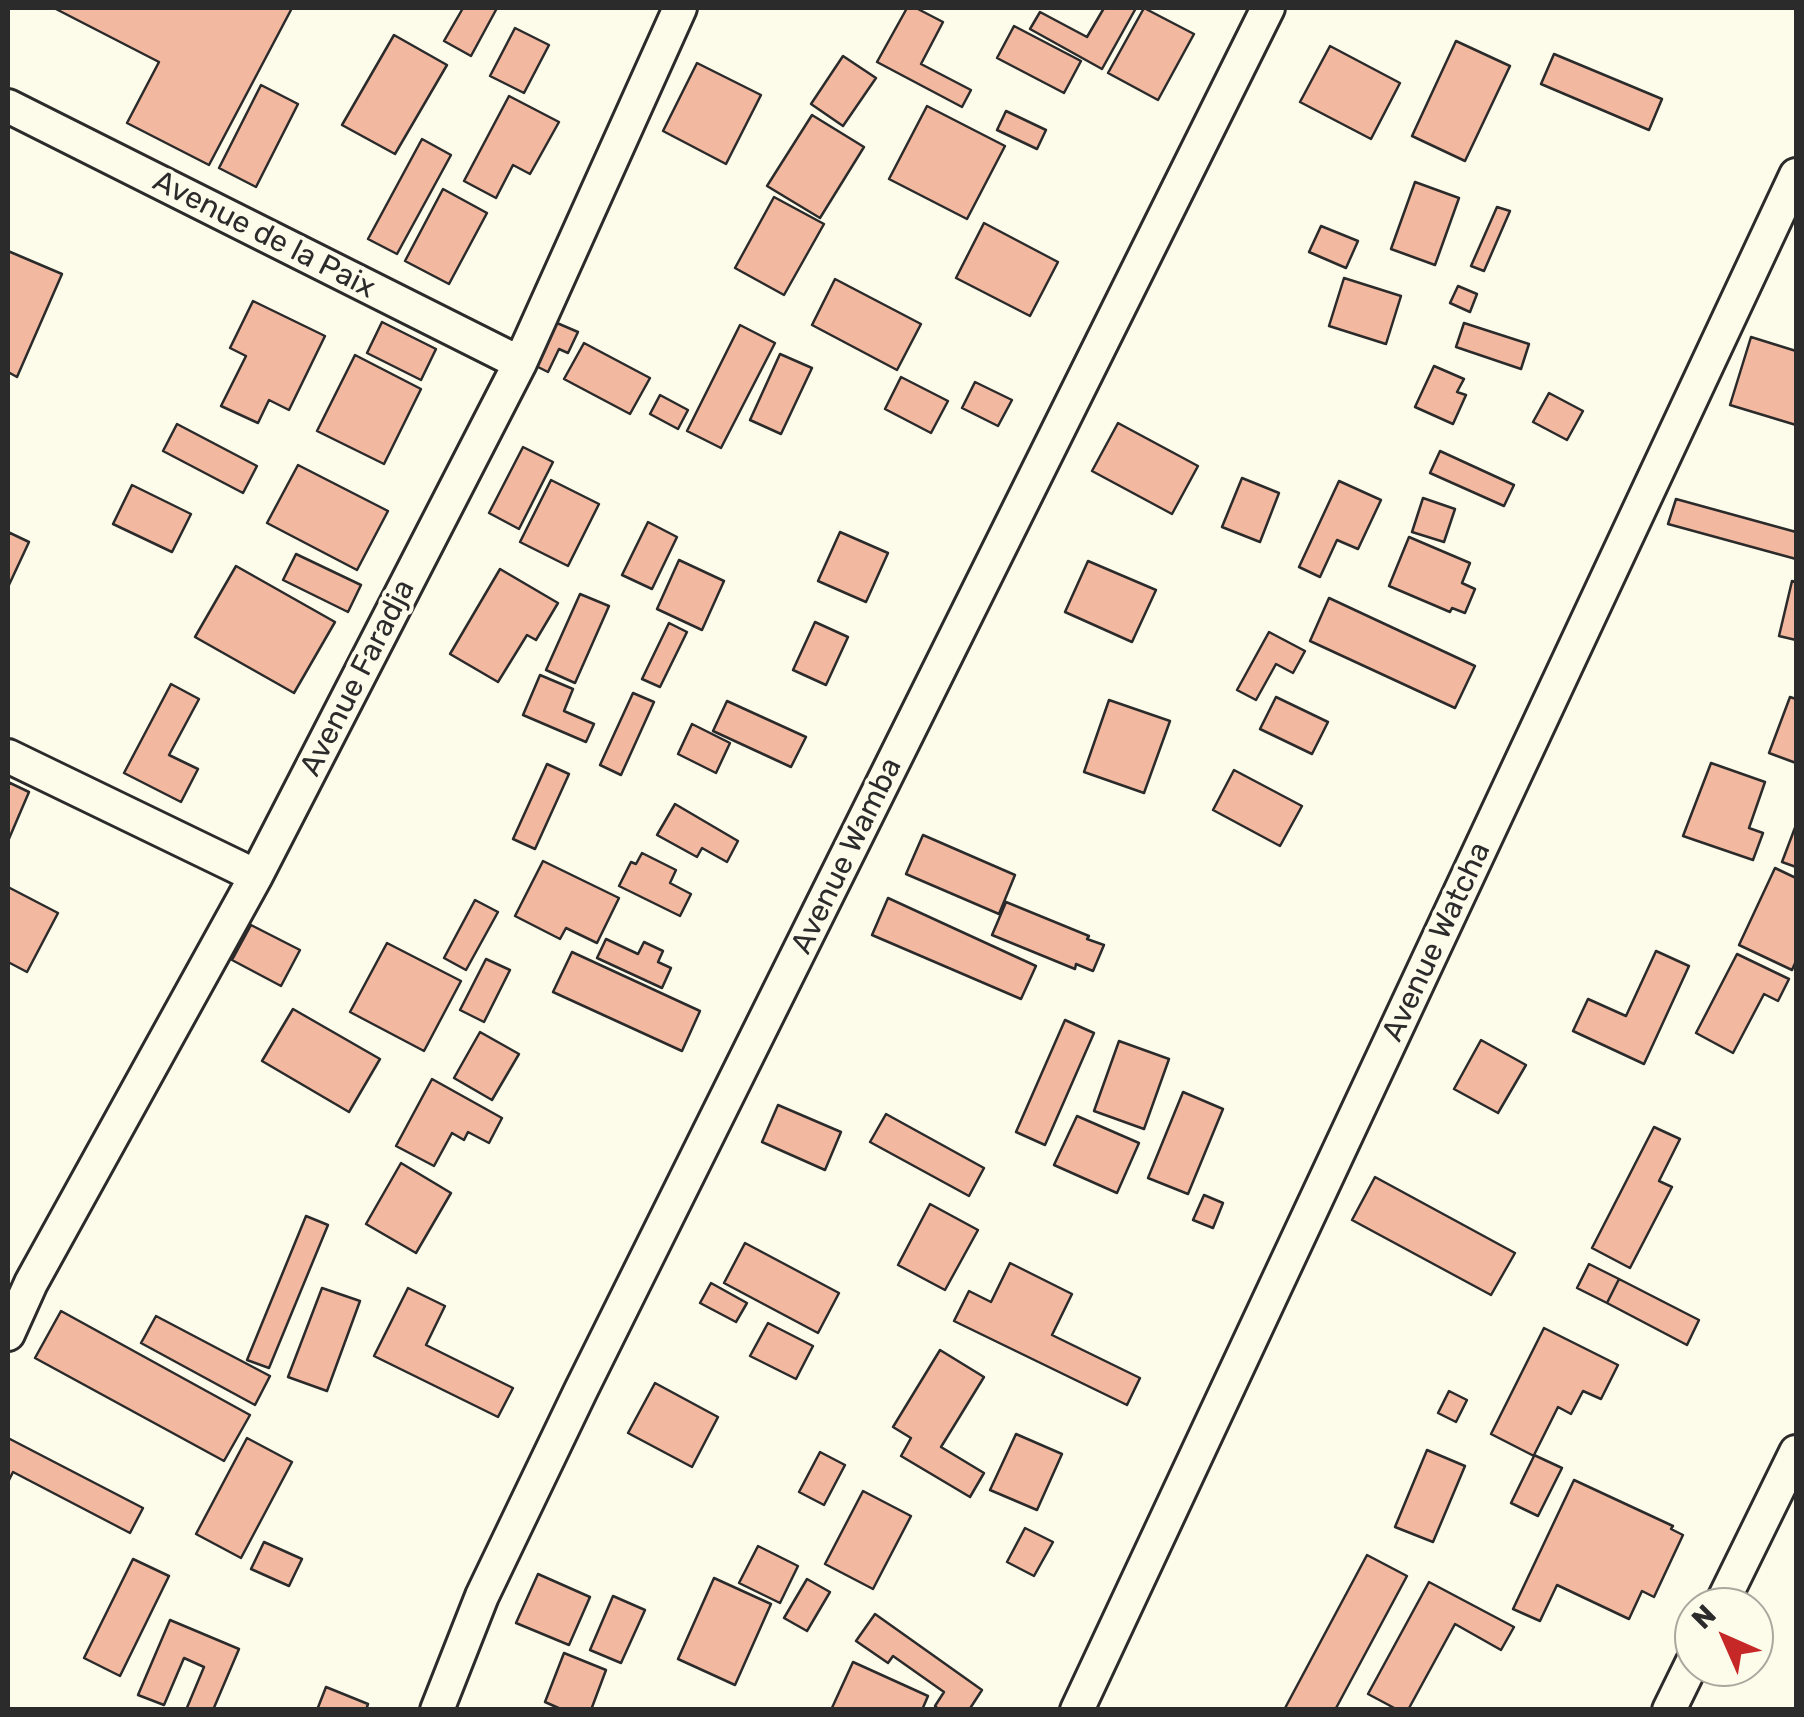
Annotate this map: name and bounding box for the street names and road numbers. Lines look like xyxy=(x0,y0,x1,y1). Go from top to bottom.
street label: Avenue de la Paix xyxy=(147,163,381,307)
street label: Avenue Faradja xyxy=(293,574,423,782)
street label: Avenue Wamba xyxy=(784,752,910,960)
street label: Avenue Watcha xyxy=(1375,837,1499,1047)

